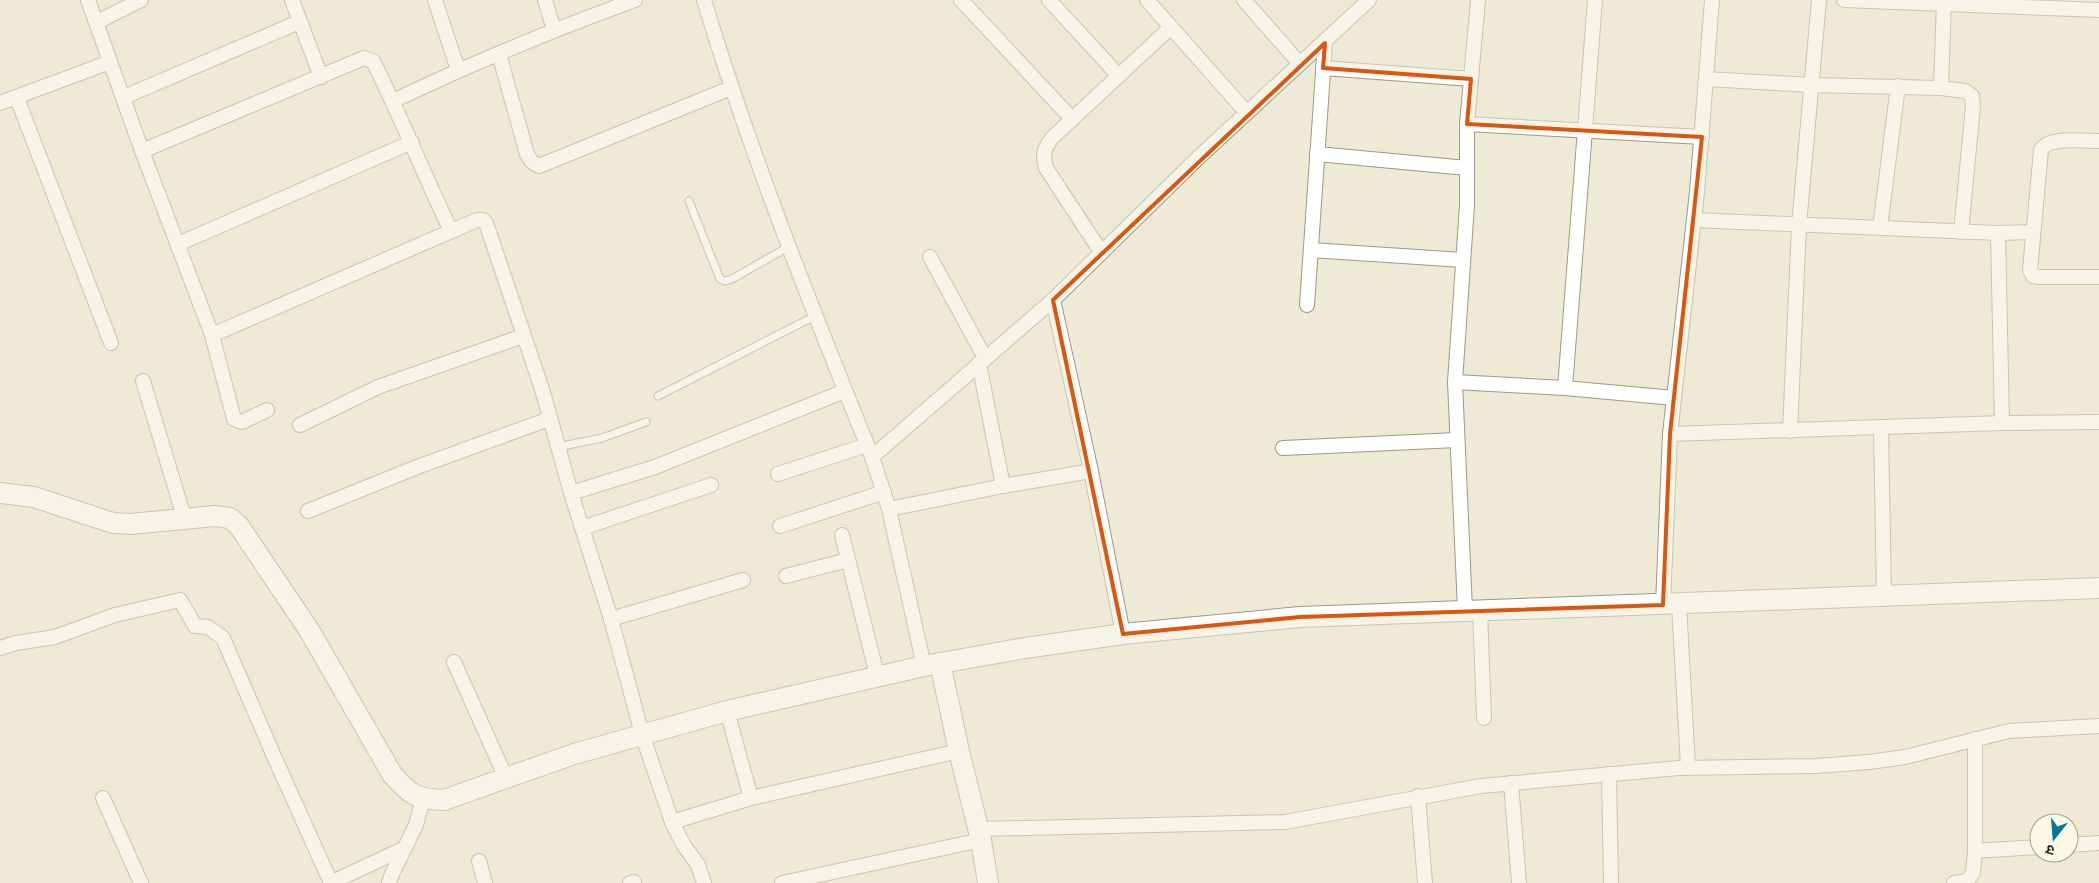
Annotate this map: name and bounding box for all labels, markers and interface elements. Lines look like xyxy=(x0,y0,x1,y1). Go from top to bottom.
north arrow xyxy=(2029,813,2079,863)
text: उ xyxy=(2043,840,2057,860)

